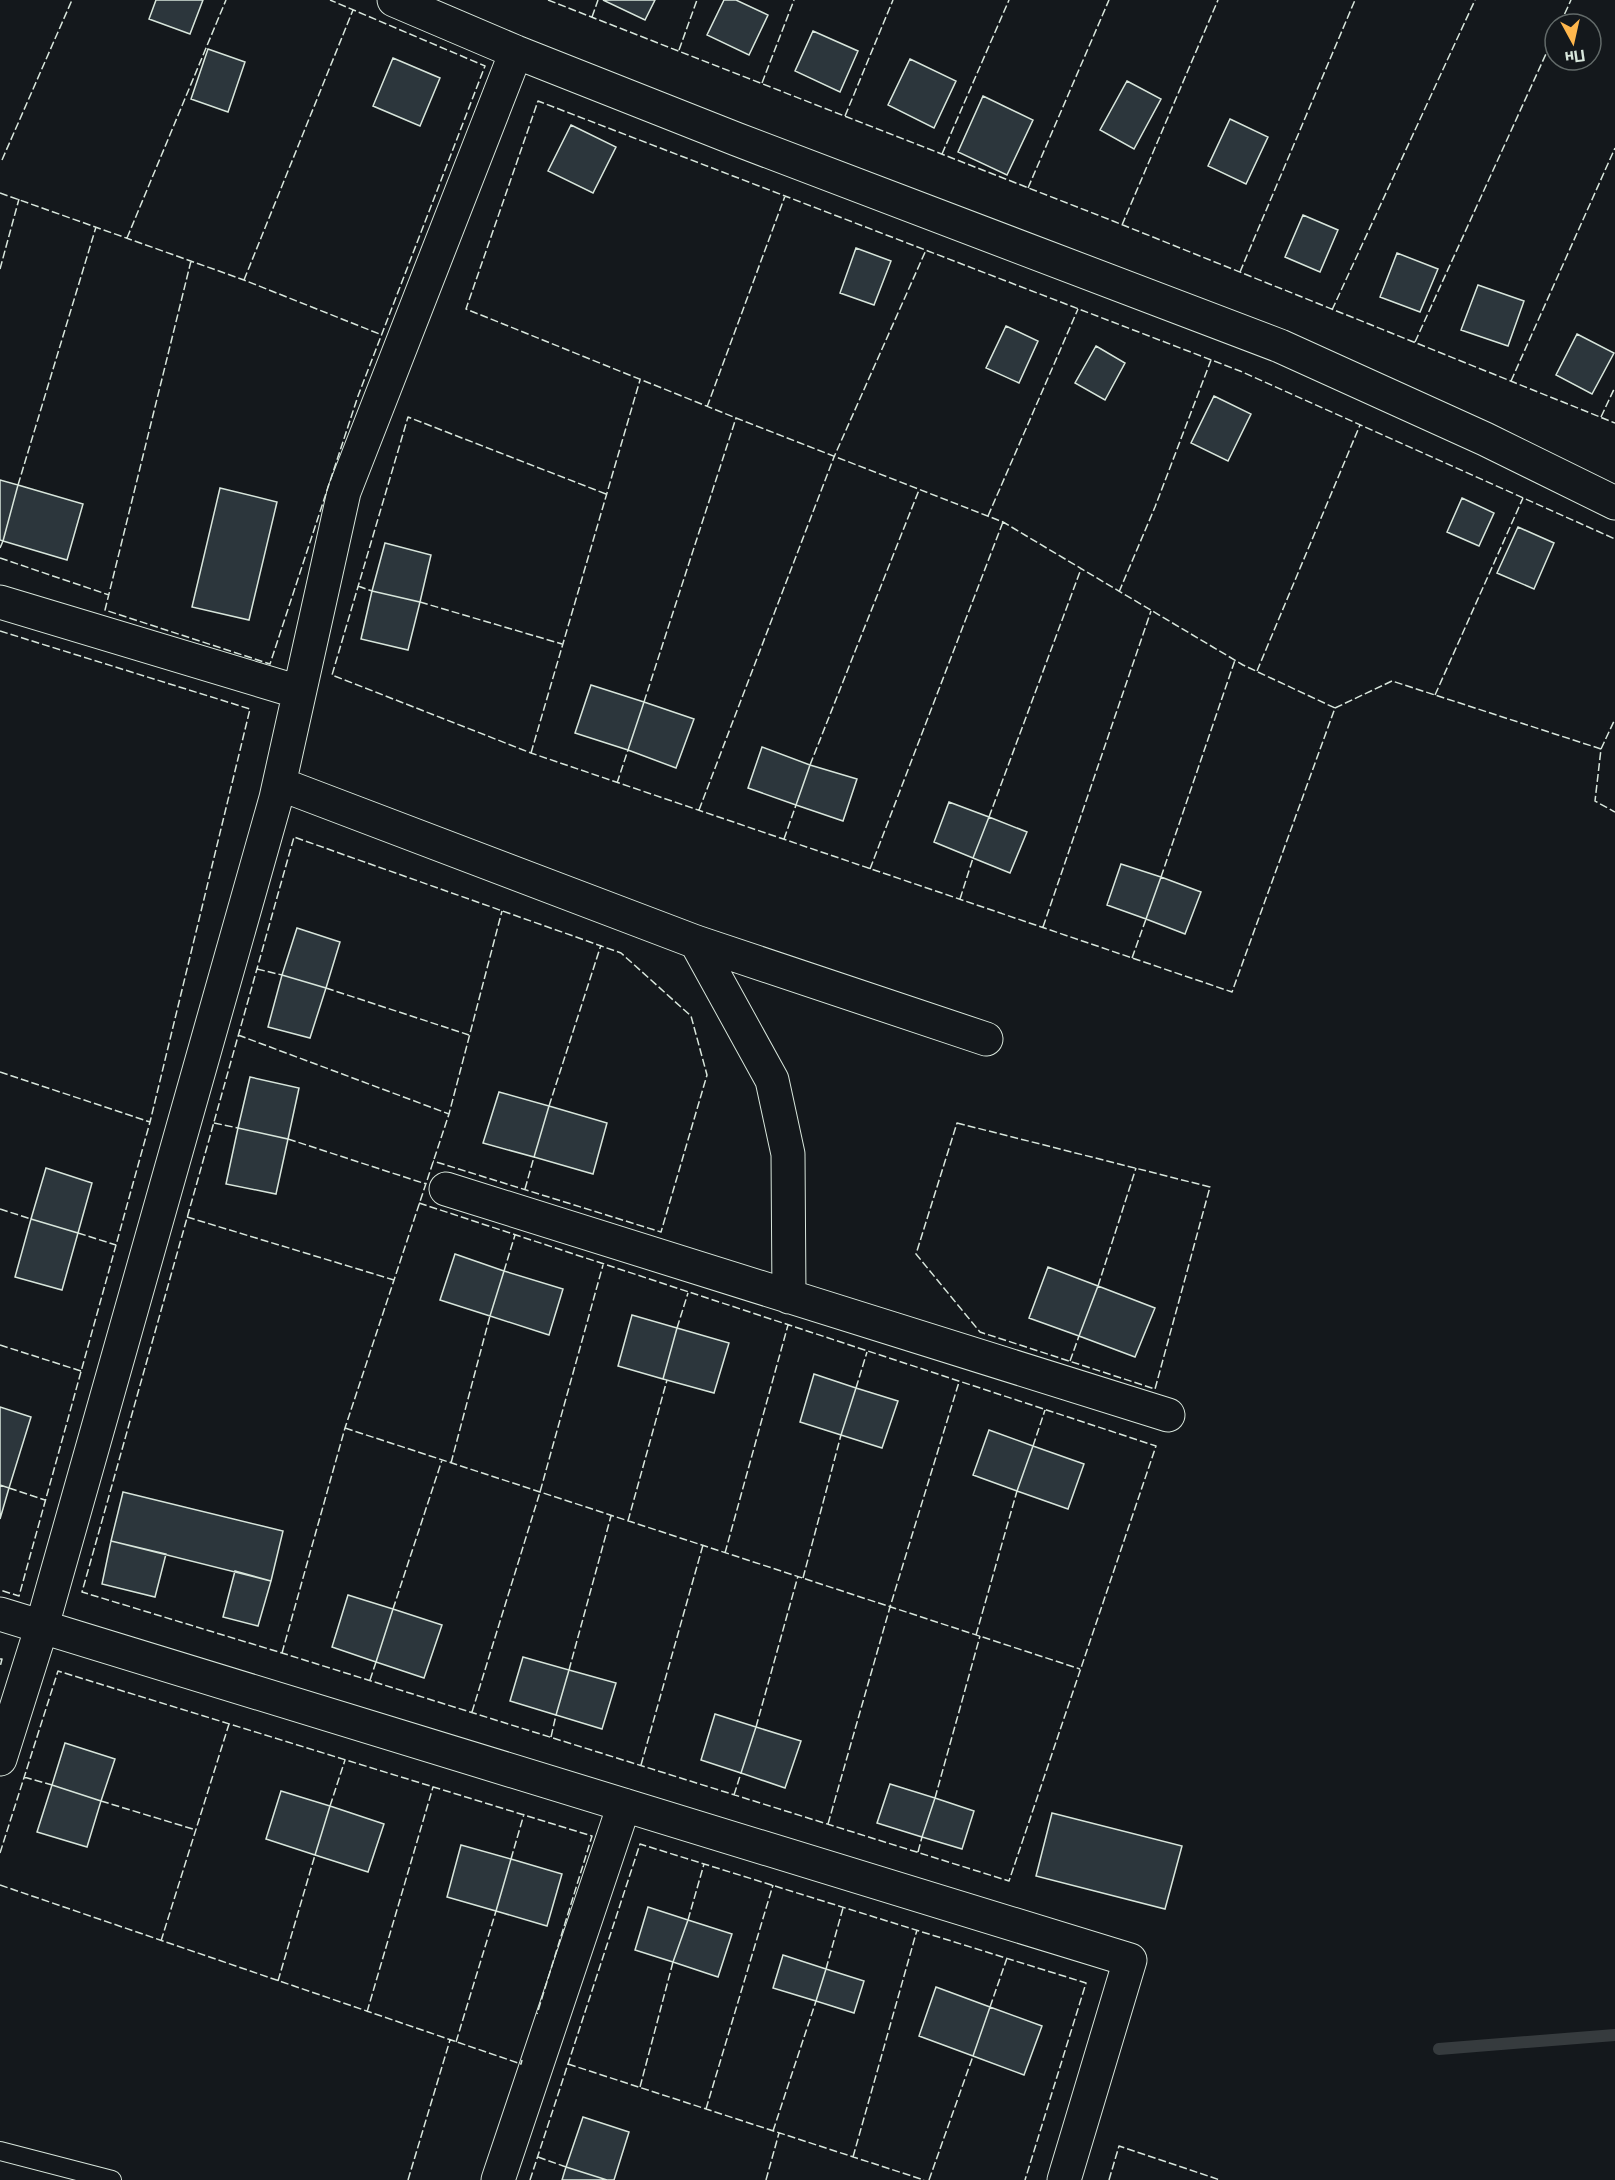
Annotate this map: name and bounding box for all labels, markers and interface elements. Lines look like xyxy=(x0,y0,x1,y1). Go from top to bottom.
north arrow xyxy=(1543,12,1603,72)
text: Пн xyxy=(1564,46,1586,67)

